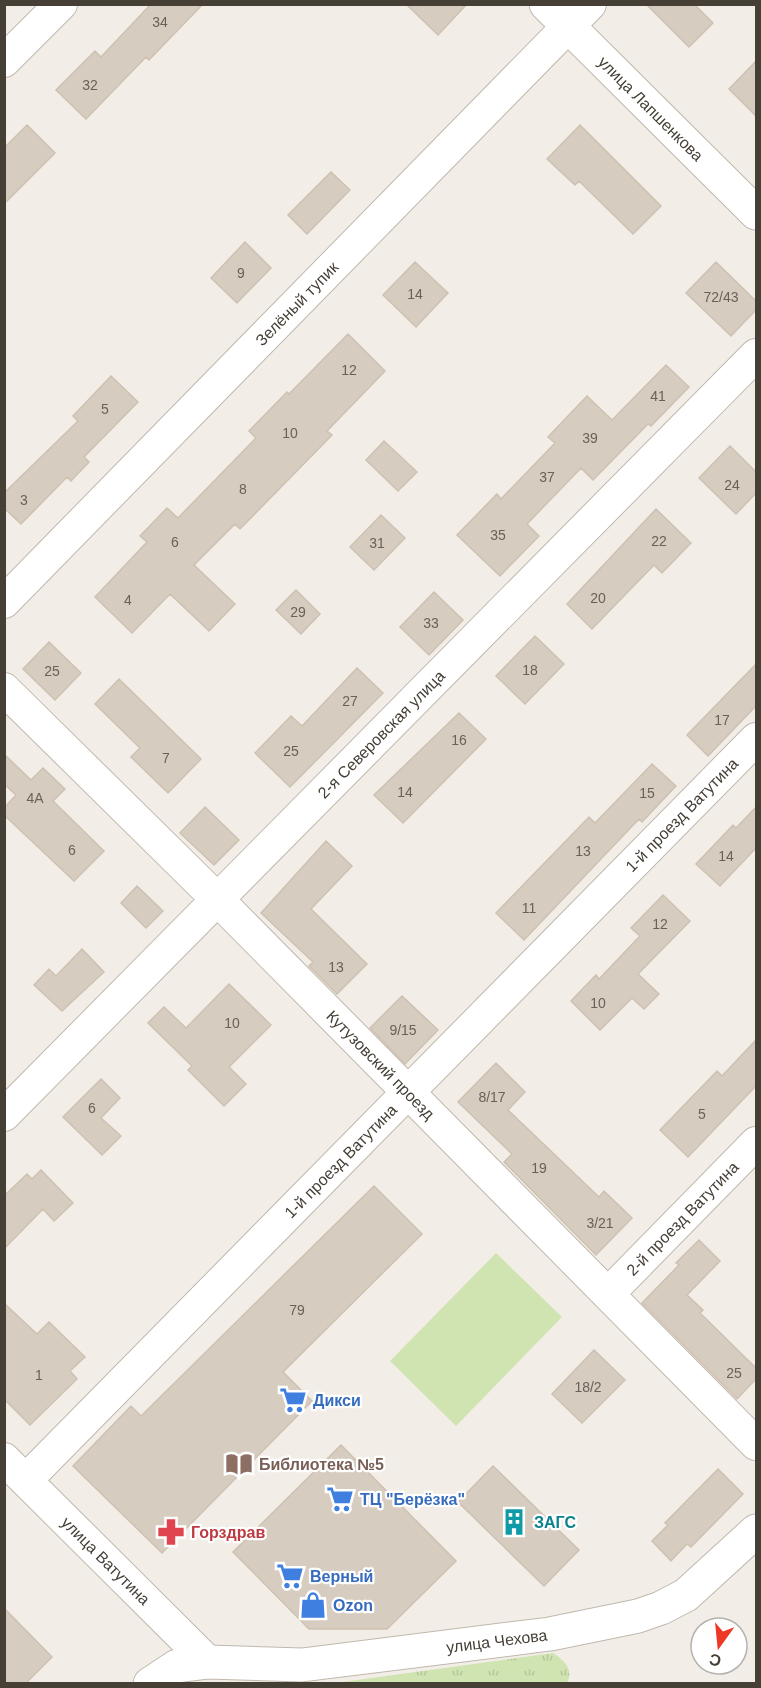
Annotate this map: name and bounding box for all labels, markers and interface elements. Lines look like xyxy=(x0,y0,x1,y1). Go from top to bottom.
house number: 34 xyxy=(152,14,168,30)
street label: улица Лапшенкова xyxy=(595,53,706,164)
house number: 32 xyxy=(82,77,98,93)
street label: Зелёный тупик xyxy=(252,258,342,349)
house number: 9 xyxy=(237,265,245,281)
house number: 14 xyxy=(407,286,423,302)
house number: 72/43 xyxy=(703,289,739,305)
house number: 12 xyxy=(341,362,357,378)
house number: 41 xyxy=(650,388,666,404)
house number: 5 xyxy=(101,401,109,417)
house number: 10 xyxy=(282,425,298,441)
house number: 39 xyxy=(582,430,598,446)
house number: 37 xyxy=(539,469,555,485)
house number: 24 xyxy=(724,477,740,493)
house number: 8 xyxy=(239,481,247,497)
house number: 3 xyxy=(20,492,28,508)
house number: 35 xyxy=(490,527,506,543)
house number: 22 xyxy=(651,533,667,549)
house number: 6 xyxy=(171,534,179,550)
house number: 31 xyxy=(369,535,385,551)
house number: 20 xyxy=(590,590,606,606)
house number: 4 xyxy=(124,592,132,608)
house number: 29 xyxy=(290,604,306,620)
house number: 33 xyxy=(423,615,439,631)
house number: 18 xyxy=(522,662,538,678)
house number: 25 xyxy=(44,663,60,679)
street label: 2-я Северовская улица xyxy=(315,667,448,802)
house number: 27 xyxy=(342,693,358,709)
house number: 17 xyxy=(714,712,730,728)
house number: 16 xyxy=(451,732,467,748)
house number: 25 xyxy=(283,743,299,759)
house number: 7 xyxy=(162,750,170,766)
street label: 1-й проезд Ватутина xyxy=(622,755,741,875)
house number: 14 xyxy=(397,784,413,800)
house number: 15 xyxy=(639,785,655,801)
house number: 4А xyxy=(26,790,44,806)
house number: 6 xyxy=(68,842,76,858)
house number: 13 xyxy=(575,843,591,859)
house number: 14 xyxy=(718,848,734,864)
house number: 11 xyxy=(522,900,536,916)
house number: 12 xyxy=(652,916,668,932)
house number: 13 xyxy=(328,959,344,975)
house number: 10 xyxy=(590,995,606,1011)
street label: Кутузовский проезд xyxy=(323,1007,438,1123)
house number: 10 xyxy=(224,1015,240,1031)
house number: 9/15 xyxy=(389,1022,417,1038)
house number: 8/17 xyxy=(478,1089,506,1105)
house number: 6 xyxy=(88,1100,96,1116)
street label: 1-й проезд Ватутина xyxy=(281,1101,400,1221)
house number: 5 xyxy=(698,1106,706,1122)
street label: 2-й проезд Ватутина xyxy=(623,1158,742,1279)
house number: 19 xyxy=(531,1160,547,1176)
house number: 3/21 xyxy=(586,1215,614,1231)
house number: 79 xyxy=(289,1302,305,1318)
house number: 25 xyxy=(726,1365,742,1381)
house number: 1 xyxy=(35,1367,43,1383)
house number: 18/2 xyxy=(574,1379,602,1395)
supermarket icon: Дикси xyxy=(278,1385,308,1415)
place label: Дикси xyxy=(313,1392,361,1409)
library icon: Библиотека №5 xyxy=(224,1449,254,1479)
place label: Библиотека №5 xyxy=(259,1456,384,1473)
supermarket icon: ТЦ "Берёзка" xyxy=(325,1484,355,1514)
place label: ТЦ "Берёзка" xyxy=(360,1491,465,1508)
building icon: ЗАГС xyxy=(499,1507,529,1537)
street label: улица Ватутина xyxy=(58,1514,153,1608)
place label: ЗАГС xyxy=(534,1514,576,1531)
pharmacy icon: Горздрав xyxy=(156,1517,186,1547)
place label: Горздрав xyxy=(191,1524,265,1541)
supermarket icon: Верный xyxy=(275,1561,305,1591)
place label: Верный xyxy=(310,1568,373,1585)
shop icon: Ozon xyxy=(298,1590,328,1620)
place label: Ozon xyxy=(333,1597,373,1614)
north arrow xyxy=(689,1616,749,1676)
street label: улица Чехова xyxy=(445,1626,548,1656)
text: С xyxy=(707,1650,723,1670)

